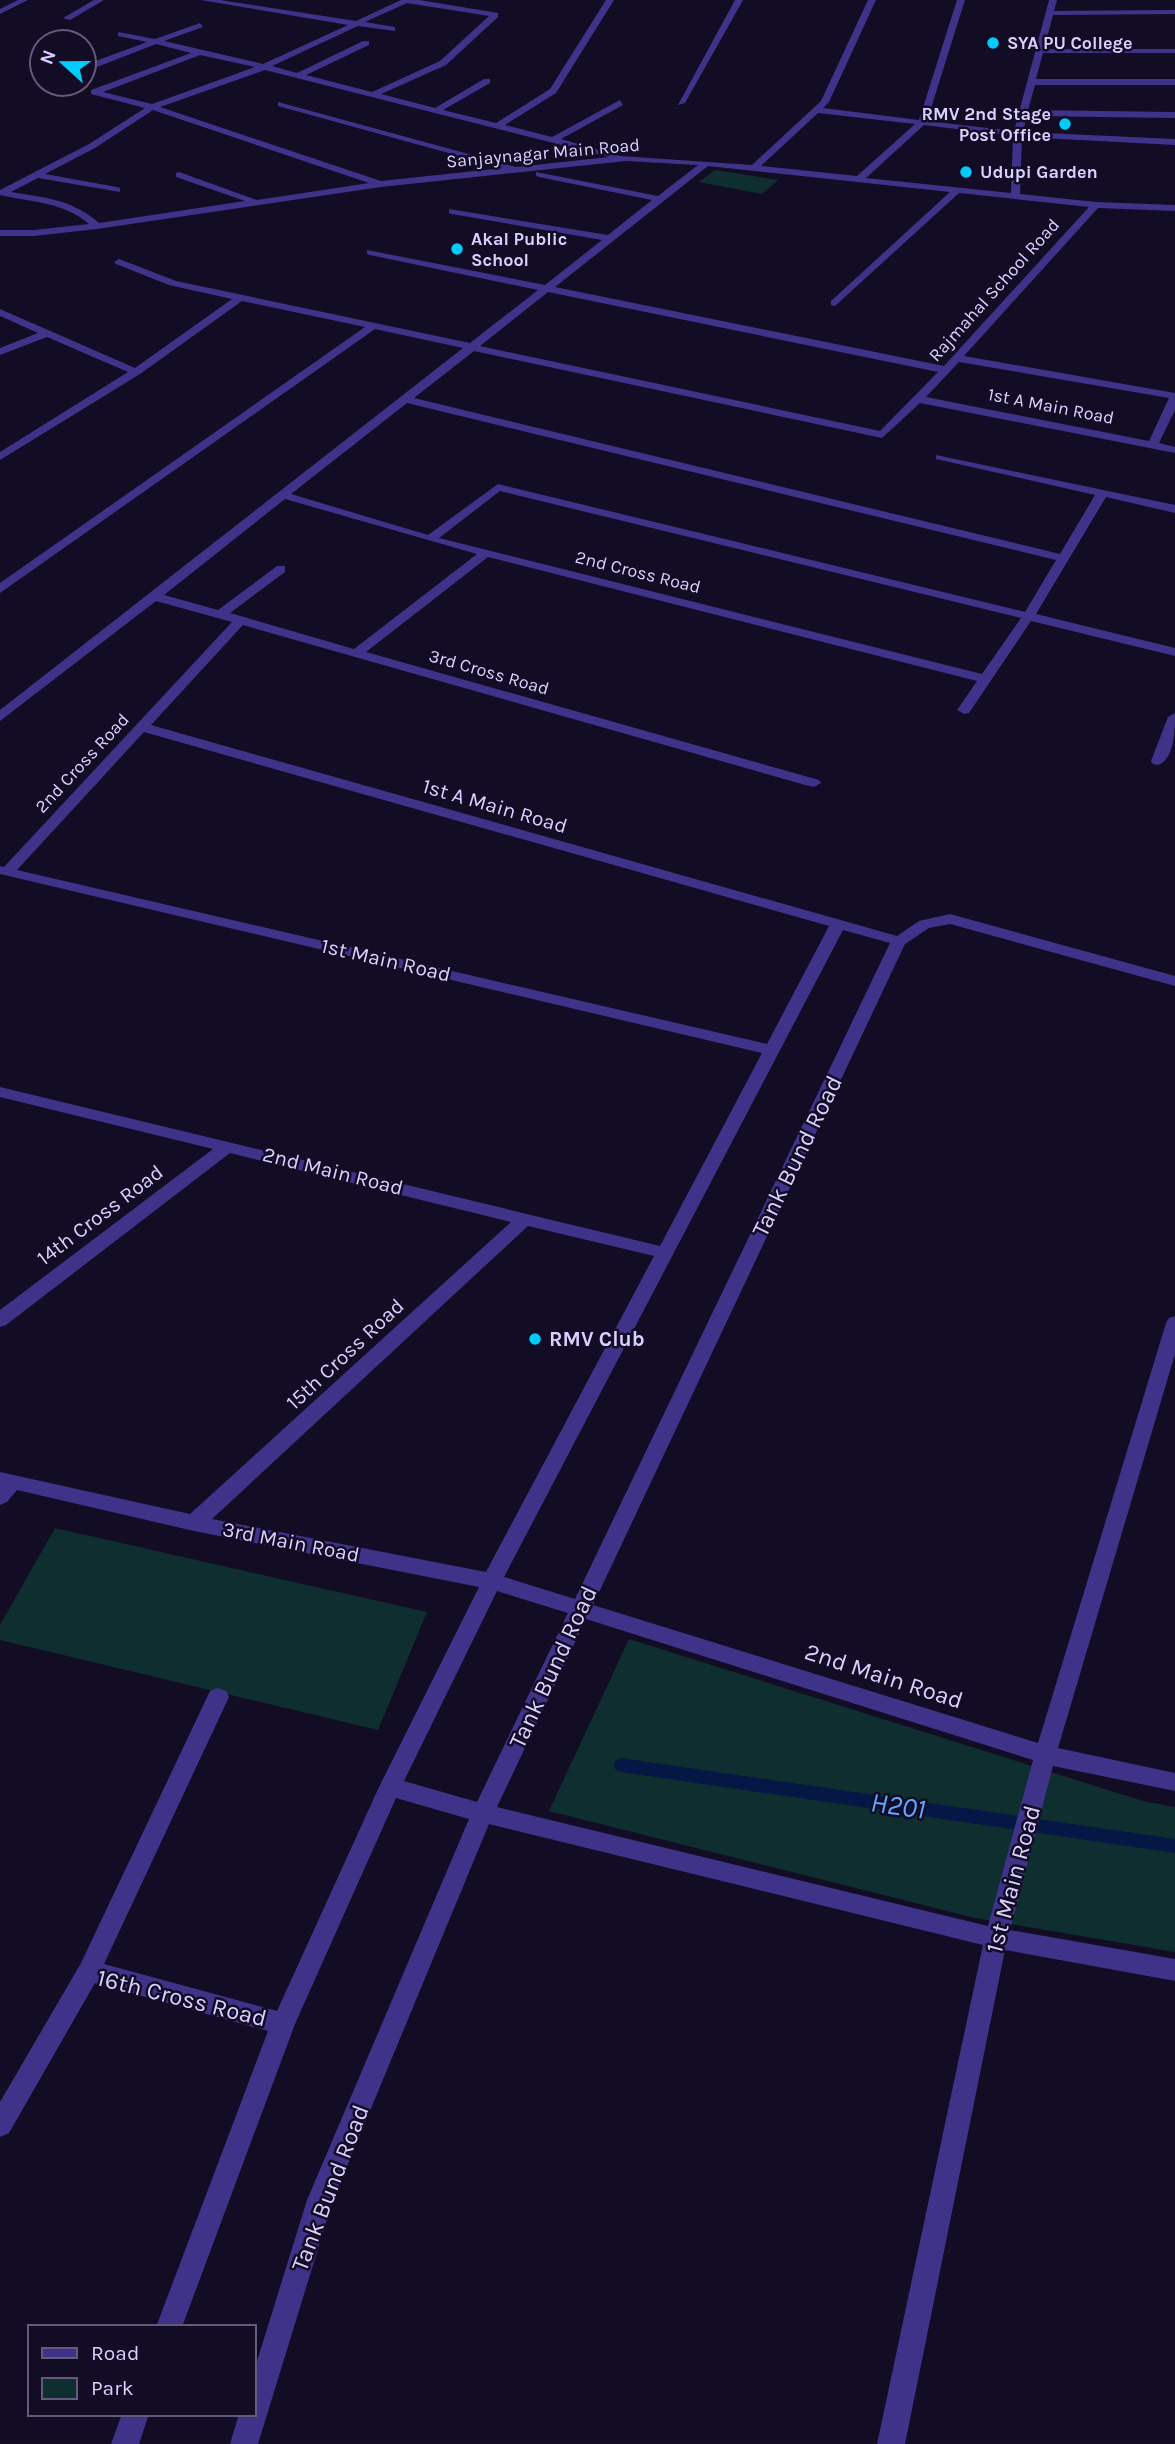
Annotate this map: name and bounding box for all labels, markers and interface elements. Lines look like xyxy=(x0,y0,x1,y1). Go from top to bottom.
north arrow xyxy=(28,28,98,98)
place label: SYA PU College xyxy=(1007,32,1133,54)
marker: SYA PU College xyxy=(985,35,1001,51)
text: N xyxy=(35,47,61,68)
place label: RMV 2nd Stage Post Office xyxy=(921,103,1051,146)
marker: RMV 2nd Stage Post Office xyxy=(1057,116,1073,132)
street label: Sanjaynagar Main Road xyxy=(445,134,641,172)
place label: Udupi Garden xyxy=(980,161,1098,183)
marker: Udupi Garden xyxy=(958,164,974,180)
street label: Rajmahal School Road xyxy=(924,214,1064,366)
place label: Akal Public School xyxy=(471,228,567,271)
marker: Akal Public School xyxy=(449,241,465,257)
street label: 1st A Main Road xyxy=(986,383,1116,429)
street label: 2nd Cross Road xyxy=(573,546,703,598)
street label: 3rd Cross Road xyxy=(426,644,552,700)
street label: 2nd Cross Road xyxy=(30,709,134,817)
street label: 1st A Main Road xyxy=(420,774,570,838)
street label: 1st Main Road xyxy=(319,933,453,987)
street label: Tank Bund Road xyxy=(746,1071,848,1241)
street label: 2nd Main Road xyxy=(260,1142,406,1200)
street label: 14th Cross Road xyxy=(32,1160,168,1270)
street label: 15th Cross Road xyxy=(281,1293,409,1415)
place label: RMV Club xyxy=(549,1327,645,1351)
marker: RMV Club xyxy=(527,1331,543,1347)
street label: 3rd Main Road xyxy=(220,1517,362,1567)
street label: Tank Bund Road xyxy=(503,1581,603,1753)
street label: 2nd Main Road xyxy=(801,1637,967,1715)
water label: H201 xyxy=(869,1785,927,1826)
street label: 1st Main Road xyxy=(980,1802,1046,1956)
street label: 16th Cross Road xyxy=(94,1963,270,2033)
street label: Tank Bund Road xyxy=(285,2101,375,2275)
legend xyxy=(28,2325,256,2416)
text: Road xyxy=(91,2341,139,2365)
text: Park xyxy=(91,2376,134,2400)

